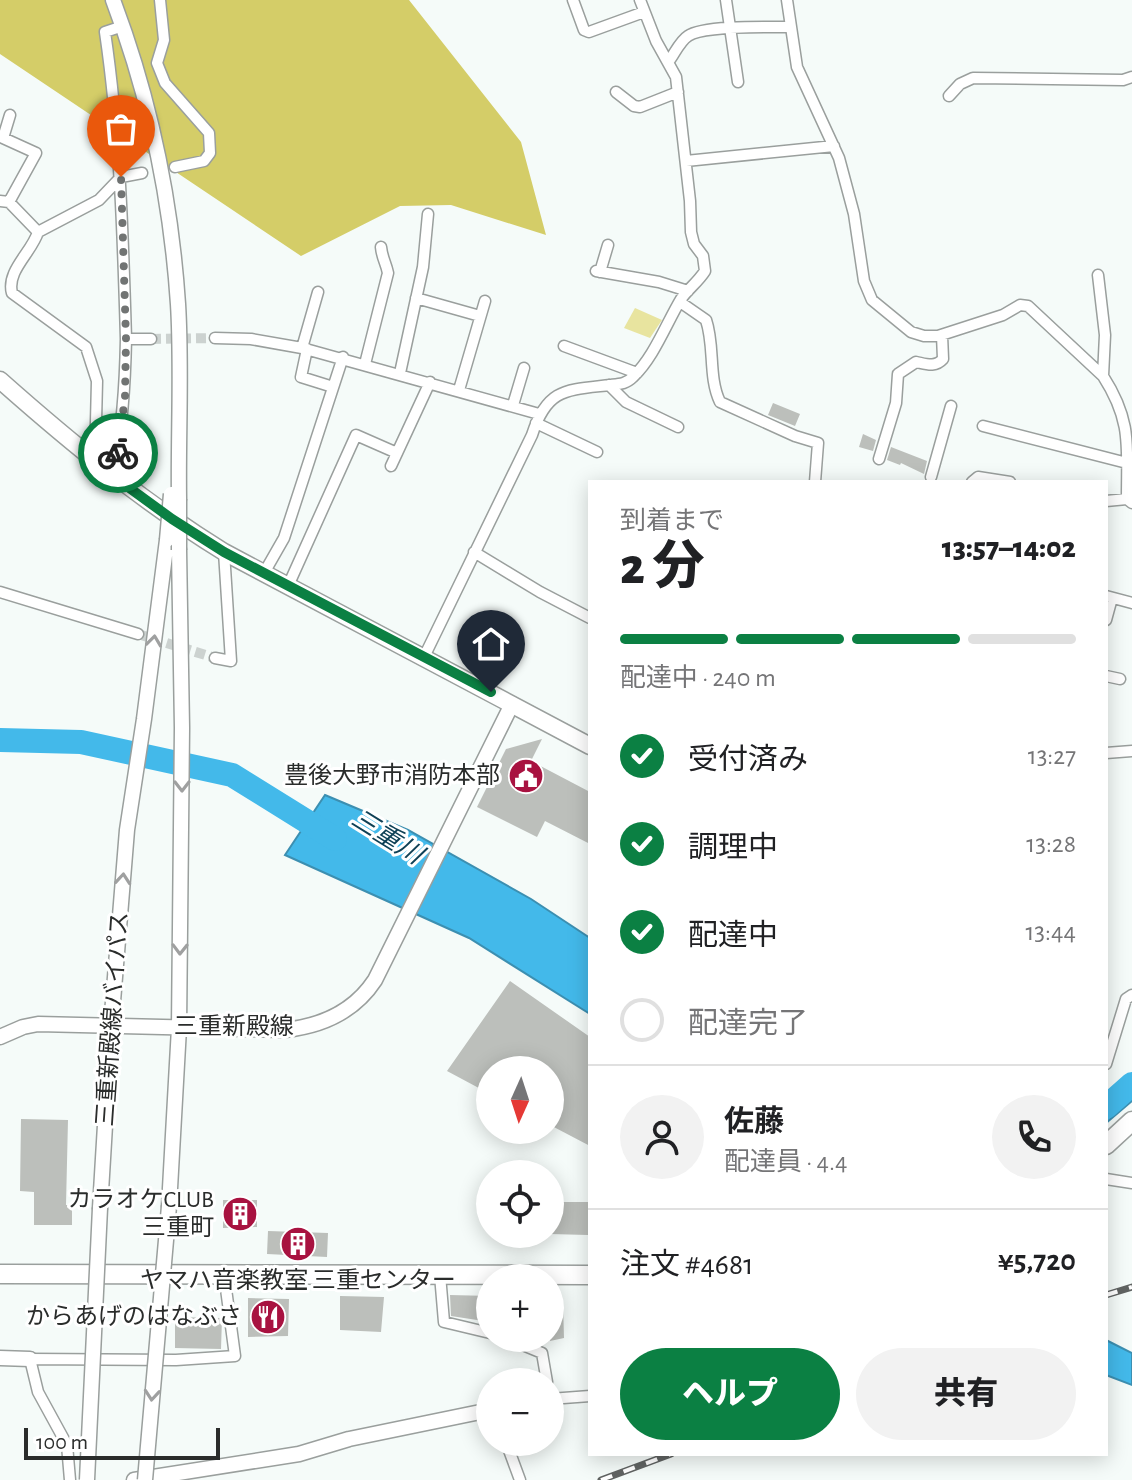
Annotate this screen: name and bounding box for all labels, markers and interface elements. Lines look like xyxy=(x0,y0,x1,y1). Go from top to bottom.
pin xyxy=(87,95,155,177)
icon: bag xyxy=(99,107,143,151)
courier xyxy=(78,413,158,493)
icon: bike xyxy=(96,431,140,475)
text: 到着まで xyxy=(620,508,724,534)
text: 13:57–14:02 xyxy=(942,533,1076,563)
text: 2 分 xyxy=(620,541,704,593)
pin xyxy=(457,610,525,692)
icon: home xyxy=(469,622,513,666)
one-way arrow xyxy=(145,635,162,648)
text: 配達中 · 240 m xyxy=(620,665,776,691)
icon: check xyxy=(620,734,664,778)
text: 13:27 xyxy=(1028,743,1076,769)
text: 受付済み xyxy=(688,745,808,775)
public building icon: 豊後大野市消防本部 xyxy=(507,757,545,795)
place label: 豊後大野市消防本部 xyxy=(284,762,500,788)
one-way arrow xyxy=(173,780,190,793)
water label: 三重川 xyxy=(347,804,430,870)
icon: check xyxy=(620,822,664,866)
text: 13:28 xyxy=(1026,831,1076,857)
text: 調理中 xyxy=(688,833,778,863)
one-way arrow xyxy=(114,872,131,885)
icon: check xyxy=(620,910,664,954)
street label: 三重新殿線バイパス xyxy=(92,911,132,1127)
text: 13:44 xyxy=(1025,919,1076,945)
text: 配達中 xyxy=(688,921,778,951)
one-way arrow xyxy=(171,943,189,956)
text: 配達完了 xyxy=(688,1009,808,1039)
street label: 三重新殿線 xyxy=(174,1013,294,1039)
north arrow xyxy=(476,1056,564,1144)
map controls xyxy=(476,1056,564,1456)
button: person xyxy=(620,1095,704,1179)
button: phone xyxy=(992,1095,1076,1179)
text: 佐藤 xyxy=(724,1107,784,1137)
text: 配達員 · 4.4 xyxy=(724,1149,848,1175)
button: locate xyxy=(476,1160,564,1248)
place label: カラオケCLUB 三重町 xyxy=(68,1187,214,1240)
building icon: カラオケCLUB 三重町 xyxy=(221,1195,259,1233)
building icon: ヤマハ音楽教室 三重センター xyxy=(279,1225,317,1263)
text: ¥5,720 xyxy=(998,1246,1076,1276)
text: 注文 #4681 xyxy=(620,1250,754,1280)
button: + xyxy=(476,1264,564,1352)
place label: ヤマハ音楽教室 三重センター xyxy=(140,1267,456,1293)
restaurant icon: からあげのはなぶさ xyxy=(249,1298,287,1336)
place label: からあげのはなぶさ xyxy=(26,1304,242,1329)
button: ヘルプ xyxy=(620,1348,840,1440)
button: 共有 xyxy=(856,1348,1076,1440)
button: − xyxy=(476,1368,564,1456)
one-way arrow xyxy=(144,1389,161,1402)
scale bar xyxy=(24,1424,220,1460)
text: 100 m xyxy=(36,1431,88,1453)

